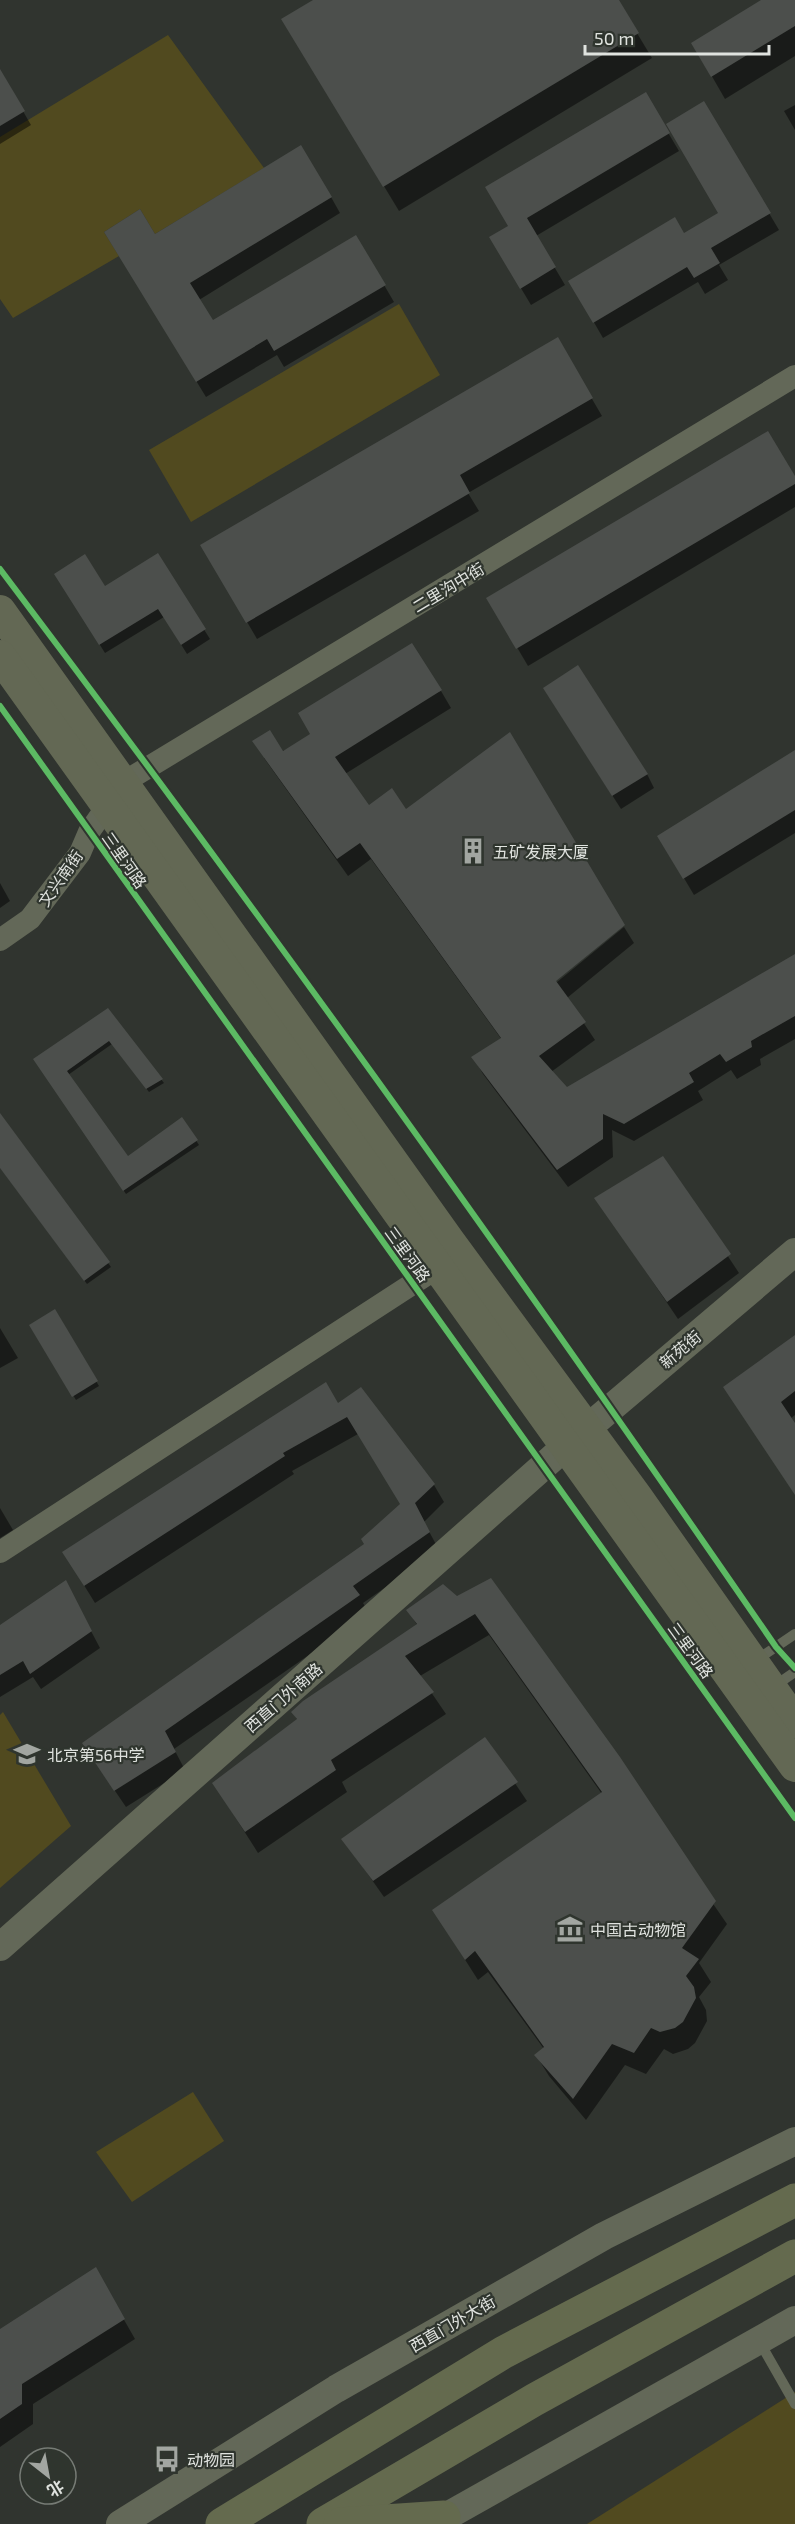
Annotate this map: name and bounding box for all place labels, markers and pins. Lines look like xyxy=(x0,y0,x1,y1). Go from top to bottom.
building icon: 五矿发展大厦 xyxy=(458,836,488,866)
place label: 五矿发展大厦 xyxy=(493,842,589,861)
school or university icon: 北京第56中学 xyxy=(12,1739,42,1769)
place label: 北京第56中学 xyxy=(47,1745,145,1764)
museum icon: 中国古动物馆 xyxy=(555,1914,585,1944)
place label: 中国古动物馆 xyxy=(590,1920,686,1939)
bus stop icon: 动物园 xyxy=(152,2444,182,2474)
place label: 动物园 xyxy=(187,2450,235,2469)

